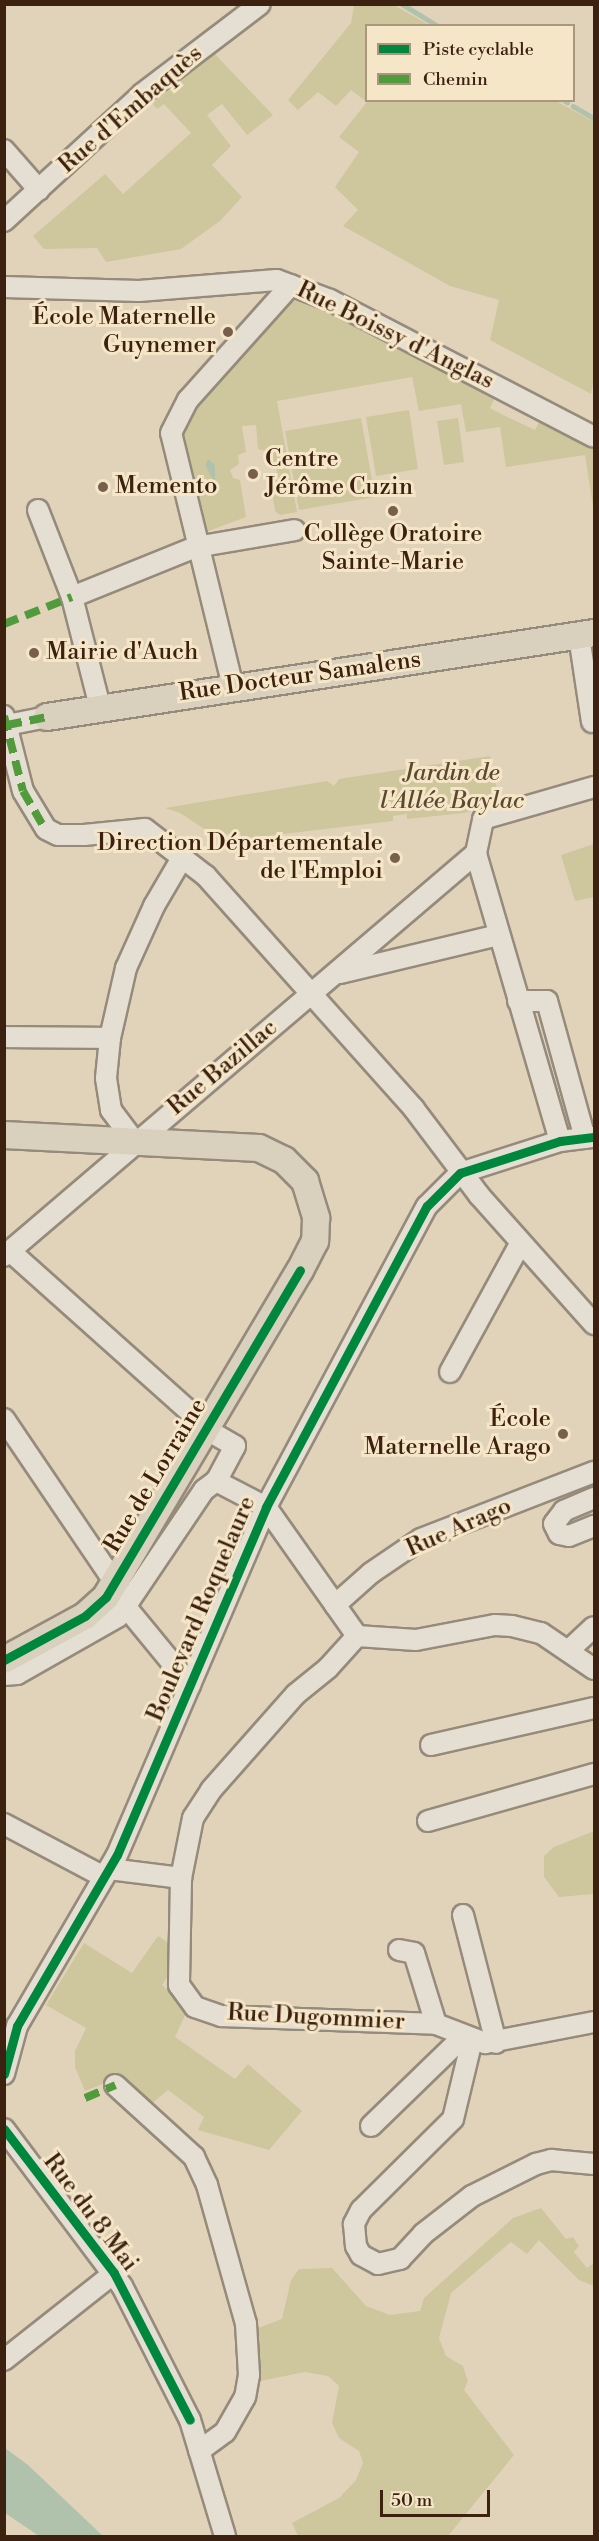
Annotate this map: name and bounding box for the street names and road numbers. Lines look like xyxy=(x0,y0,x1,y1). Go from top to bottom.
street label: Rue d'Embaquès xyxy=(53,40,209,180)
street label: Rue Boissy d'Anglas xyxy=(292,276,498,396)
street label: Rue Docteur Samalens xyxy=(177,646,423,708)
street label: Rue Bazillac xyxy=(162,1014,284,1122)
street label: Rue de Lorraine xyxy=(99,1394,213,1558)
street label: Boulevard Roquelaure xyxy=(142,1492,262,1726)
street label: Rue Arago xyxy=(402,1492,516,1564)
street label: Rue Dugommier xyxy=(226,1999,406,2037)
street label: Rue du 8 Mai xyxy=(36,2148,144,2278)

